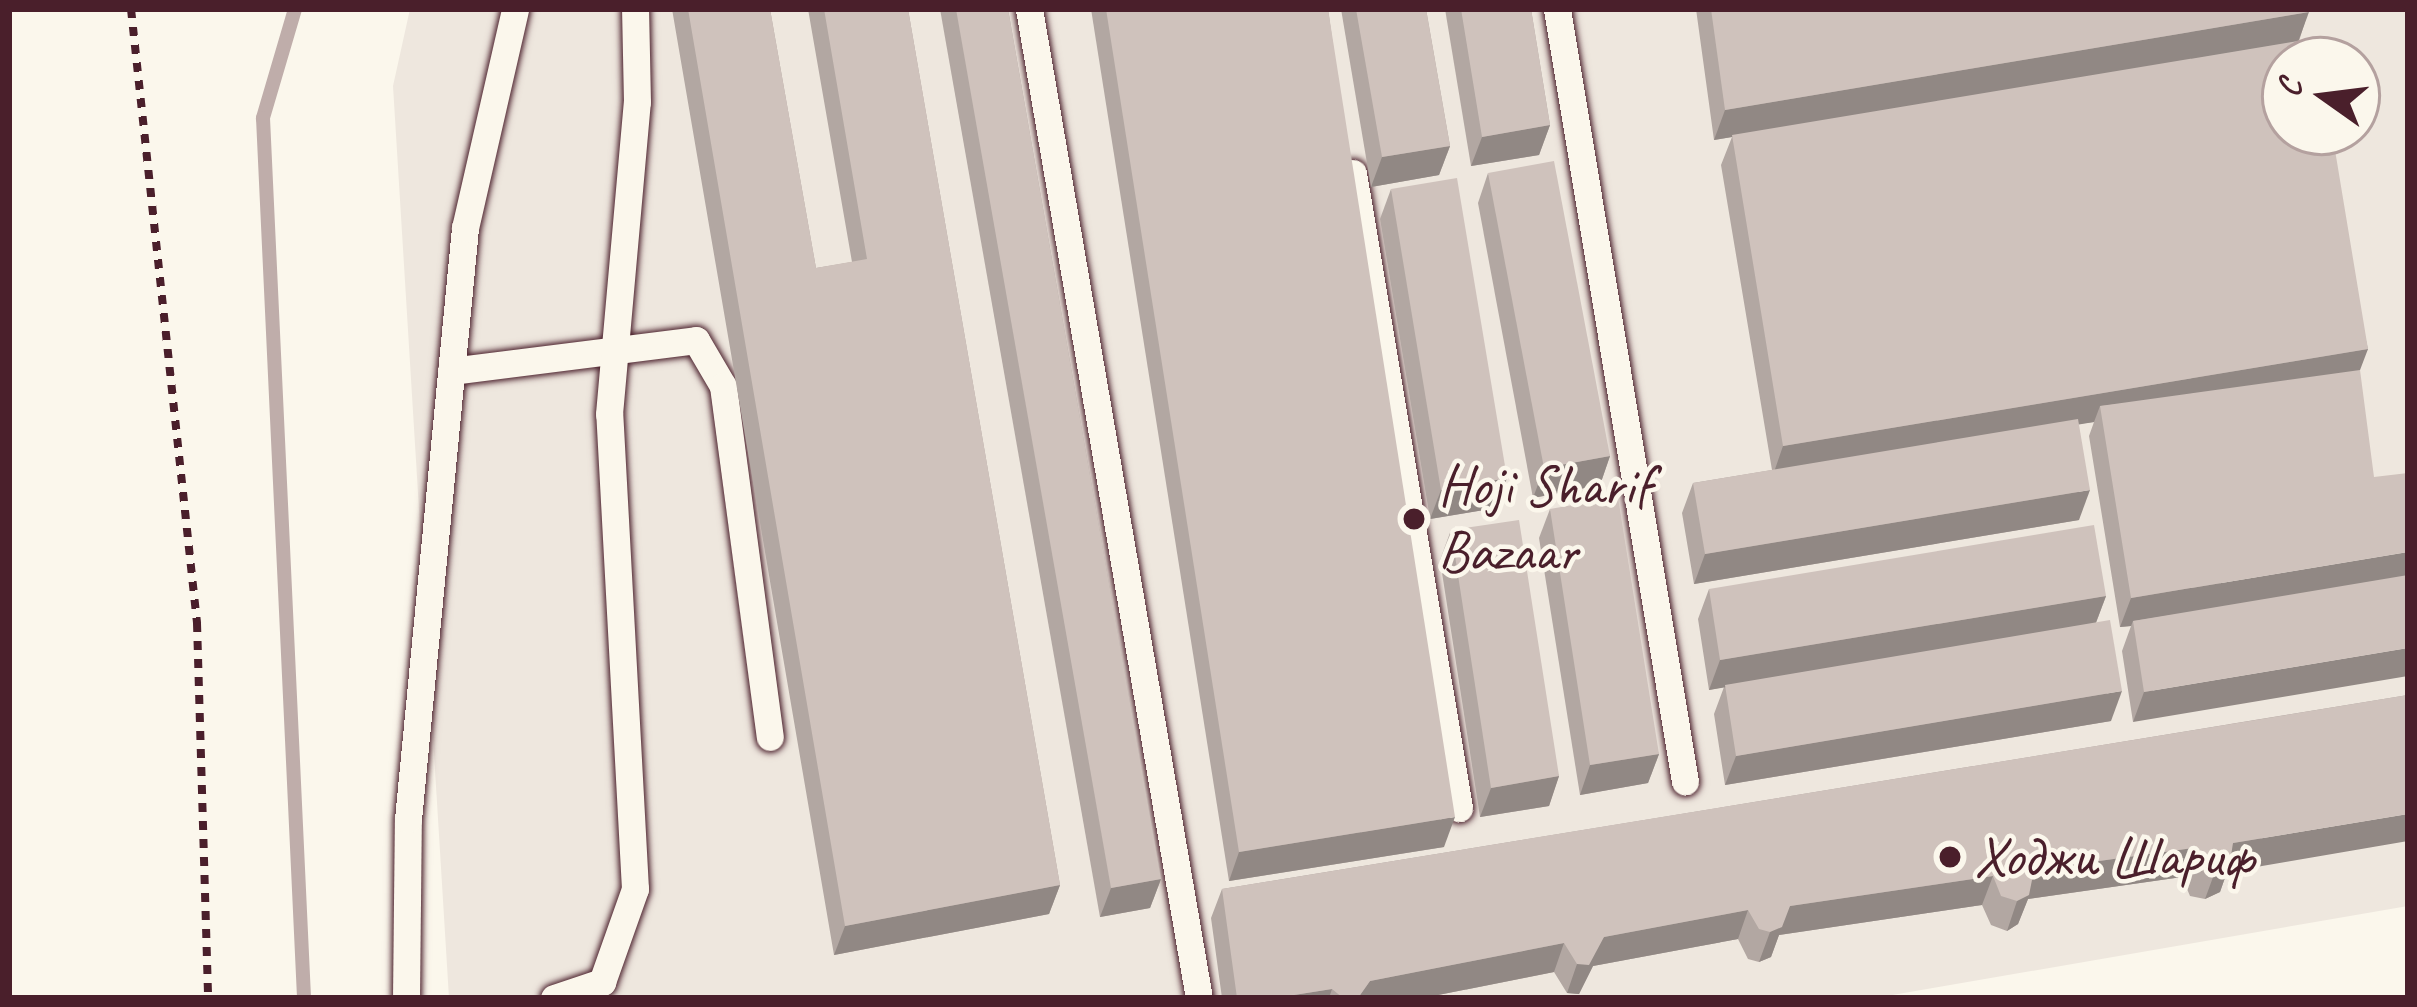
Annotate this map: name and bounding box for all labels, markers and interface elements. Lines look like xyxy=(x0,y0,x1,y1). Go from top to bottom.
north arrow xyxy=(2261,36,2381,156)
text: С xyxy=(2267,75,2311,101)
place label: Hoji Sharif Bazaar xyxy=(1438,452,1654,586)
marker: Hoji Sharif Bazaar xyxy=(1401,506,1427,532)
place label: Ходжи Шариф xyxy=(1974,823,2257,891)
marker: Ходжи Шариф xyxy=(1937,844,1963,870)

